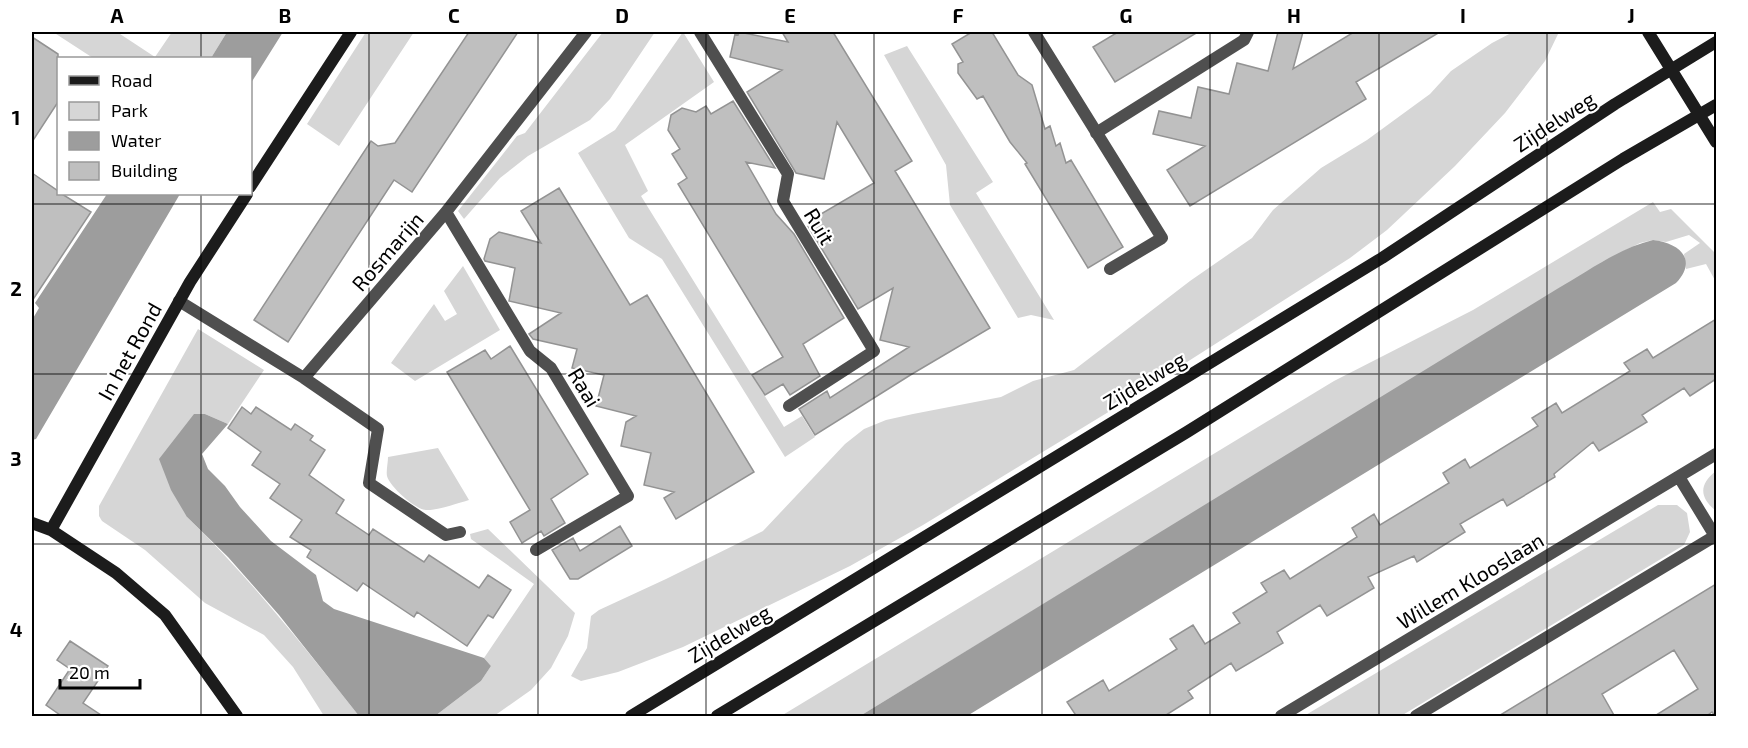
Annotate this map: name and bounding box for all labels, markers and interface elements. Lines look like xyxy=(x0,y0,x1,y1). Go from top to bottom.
text: A xyxy=(110,3,124,27)
text: B xyxy=(279,3,291,27)
text: C xyxy=(448,3,460,27)
text: D xyxy=(615,3,629,27)
text: E xyxy=(784,3,796,27)
text: F xyxy=(952,3,964,27)
text: G xyxy=(1120,3,1132,27)
text: H xyxy=(1287,3,1301,27)
text: I xyxy=(1460,3,1466,27)
text: J xyxy=(1627,3,1635,27)
legend xyxy=(57,57,252,195)
text: Road xyxy=(111,69,152,91)
street label: Zijdelweg xyxy=(1509,85,1600,157)
text: Park xyxy=(111,99,148,121)
text: 1 xyxy=(12,105,20,129)
text: Water xyxy=(111,129,161,151)
text: Building xyxy=(111,159,178,181)
street label: Ruit xyxy=(799,203,841,249)
street label: Rosmarijn xyxy=(346,206,429,296)
text: 2 xyxy=(10,276,22,300)
street label: In het Rond xyxy=(92,298,166,404)
street label: Zijdelweg xyxy=(1098,345,1191,415)
street label: Raai xyxy=(564,363,606,411)
text: 3 xyxy=(10,446,22,470)
street label: Willem Klooslaan xyxy=(1392,526,1548,634)
street label: Zijdelweg xyxy=(683,598,776,668)
text: 4 xyxy=(10,617,23,641)
scale bar xyxy=(60,652,140,690)
text: 20 m xyxy=(69,661,110,683)

